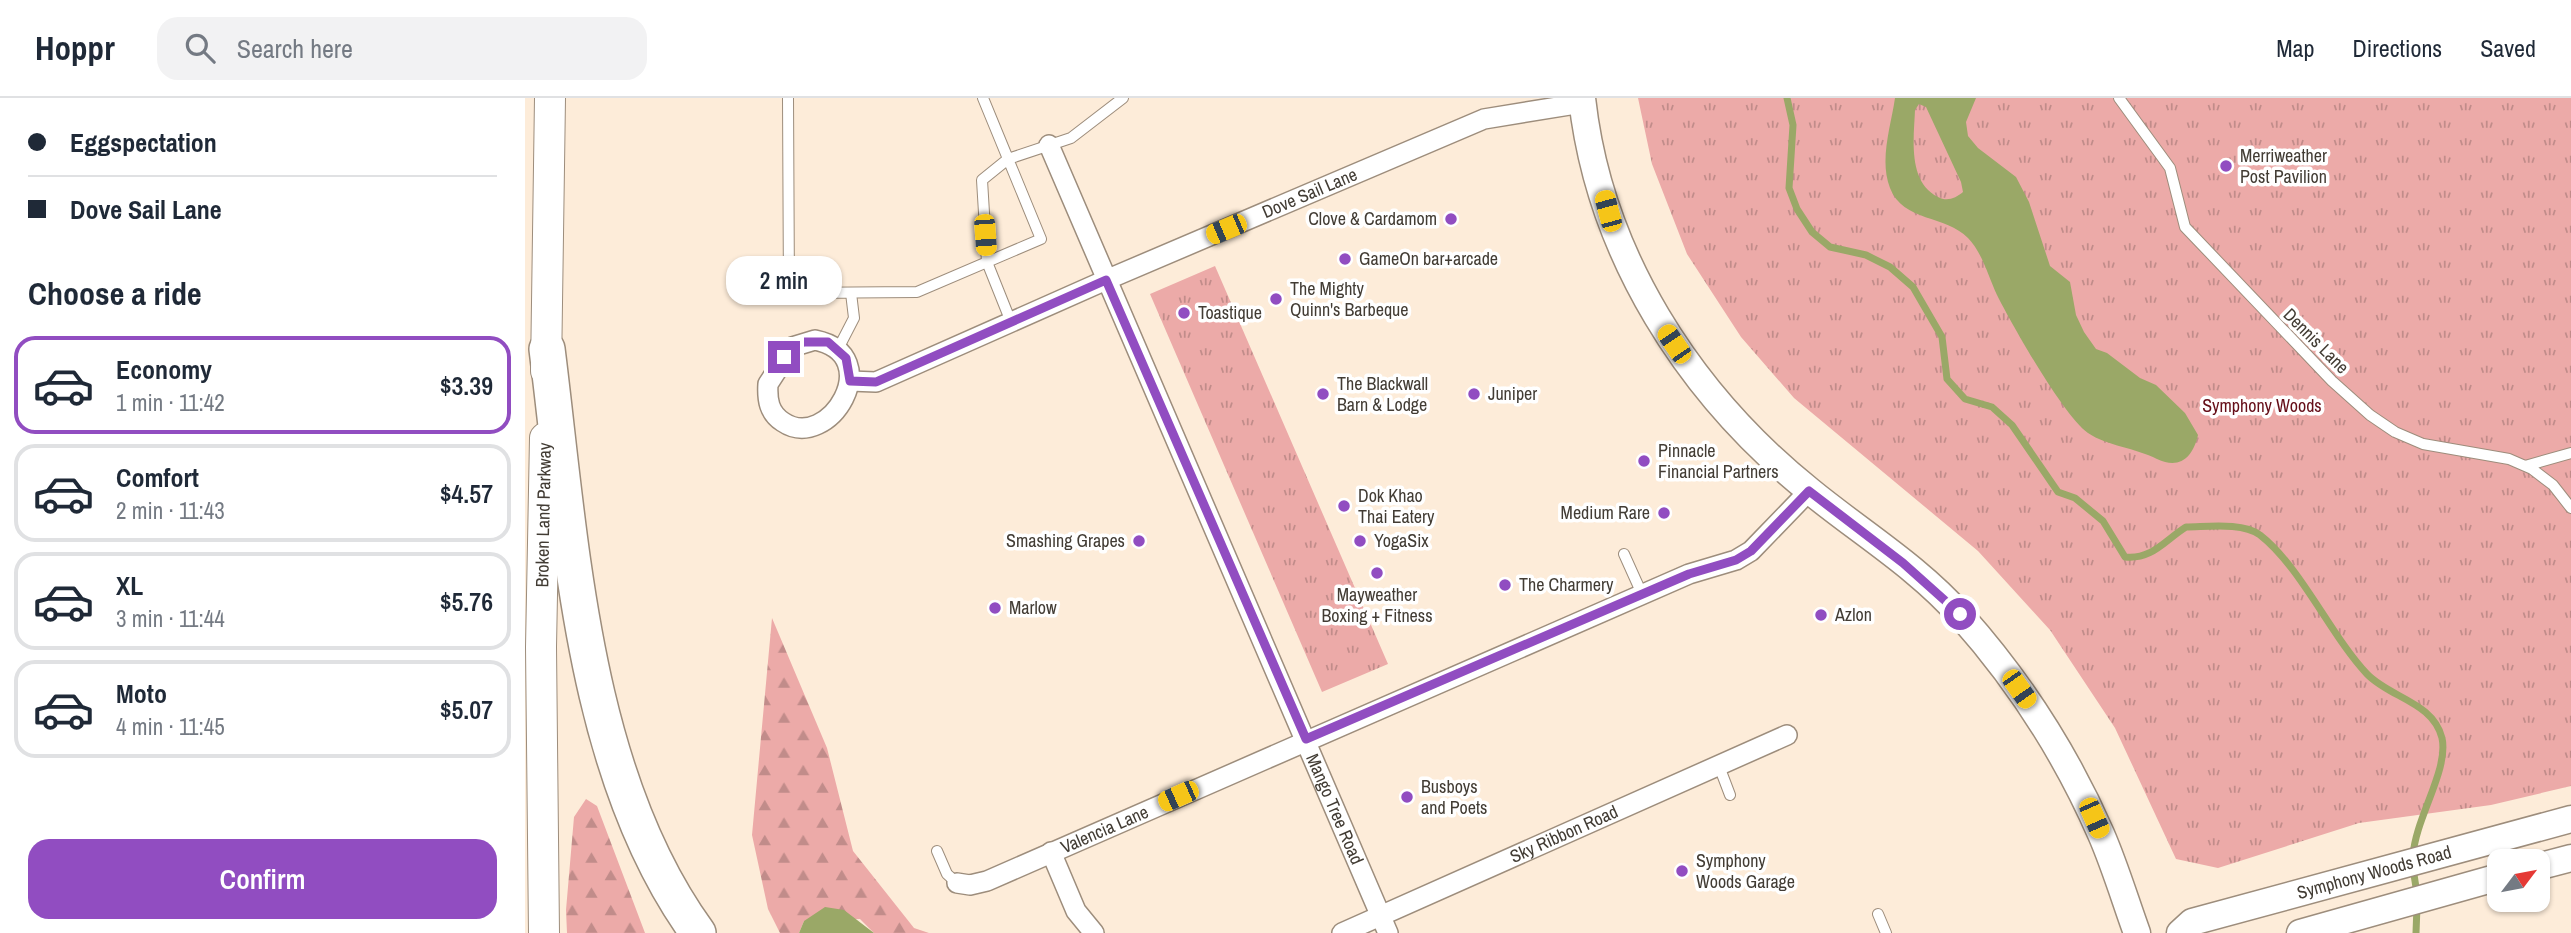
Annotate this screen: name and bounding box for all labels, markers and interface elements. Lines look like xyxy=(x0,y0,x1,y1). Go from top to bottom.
search box xyxy=(157,17,647,80)
text: Hoppr xyxy=(35,26,115,70)
icon: search xyxy=(181,29,219,67)
text: Search here xyxy=(237,31,353,66)
text: Map xyxy=(2276,32,2314,64)
text: Directions xyxy=(2352,32,2442,64)
text: Saved xyxy=(2480,32,2536,64)
text: Eggspectation xyxy=(70,125,217,160)
place label: Merriweather Post Pavilion xyxy=(2240,143,2327,189)
marker: Merriweather Post Pavilion xyxy=(2218,158,2234,174)
street label: Dove Sail Lane xyxy=(1258,161,1361,224)
car xyxy=(1593,188,1624,234)
text: Dove Sail Lane xyxy=(70,192,222,227)
place label: Clove & Cardamom xyxy=(1308,206,1437,231)
car xyxy=(1203,211,1250,247)
marker: Clove & Cardamom xyxy=(1443,211,1459,227)
car xyxy=(974,213,997,257)
place label: GameOn bar+arcade xyxy=(1359,246,1498,271)
marker: GameOn bar+arcade xyxy=(1337,251,1353,267)
callout: 2 min xyxy=(726,256,842,304)
text: 2 min xyxy=(760,265,808,296)
text: Choose a ride xyxy=(28,272,202,315)
place label: The Mighty Quinn's Barbeque xyxy=(1290,276,1409,322)
marker: The Mighty Quinn's Barbeque xyxy=(1268,291,1284,307)
place label: Toastique xyxy=(1198,300,1262,325)
street label: Dennis Lane xyxy=(2278,302,2355,379)
marker: Toastique xyxy=(1176,305,1192,321)
car xyxy=(1654,321,1695,367)
route end xyxy=(768,341,800,373)
text: Economy xyxy=(116,352,212,387)
icon: car xyxy=(32,354,95,417)
text: $3.39 xyxy=(440,368,493,403)
place label: The Blackwall Barn & Lodge xyxy=(1337,371,1428,417)
place label: Juniper xyxy=(1488,381,1537,406)
marker: The Blackwall Barn & Lodge xyxy=(1315,386,1331,402)
marker: Juniper xyxy=(1466,386,1482,402)
text: 1 min · 11:42 xyxy=(116,387,225,418)
park label: Symphony Woods xyxy=(2202,393,2322,418)
place label: Pinnacle Financial Partners xyxy=(1658,438,1779,484)
street label: Broken Land Parkway xyxy=(529,442,557,588)
marker: Pinnacle Financial Partners xyxy=(1636,453,1652,469)
text: Comfort xyxy=(116,460,199,495)
icon: car xyxy=(32,462,95,525)
text: $4.57 xyxy=(440,476,493,511)
place label: Dok Khao Thai Eatery xyxy=(1358,483,1435,529)
text: 2 min · 11:43 xyxy=(116,495,225,526)
marker: Dok Khao Thai Eatery xyxy=(1336,498,1352,514)
place label: Medium Rare xyxy=(1561,500,1650,525)
marker: Medium Rare xyxy=(1656,505,1672,521)
place label: Smashing Grapes xyxy=(1006,528,1125,553)
place label: YogaSix xyxy=(1374,528,1429,553)
marker: Smashing Grapes xyxy=(1131,533,1147,549)
marker: YogaSix xyxy=(1352,533,1368,549)
marker: Mayweather Boxing + Fitness xyxy=(1369,565,1385,581)
text: XL xyxy=(116,568,143,603)
icon: car xyxy=(32,570,95,633)
place label: The Charmery xyxy=(1519,572,1614,597)
marker: The Charmery xyxy=(1497,577,1513,593)
place label: Mayweather Boxing + Fitness xyxy=(1321,582,1433,628)
text: $5.76 xyxy=(440,584,493,619)
place label: Marlow xyxy=(1009,595,1057,620)
route start xyxy=(1944,598,1976,630)
marker: Marlow xyxy=(987,600,1003,616)
place label: Azlon xyxy=(1834,602,1872,627)
text: 3 min · 11:44 xyxy=(116,603,225,634)
marker: Azlon xyxy=(1813,607,1829,623)
car xyxy=(1999,666,2040,712)
text: Moto xyxy=(116,676,167,711)
icon: car xyxy=(32,678,95,741)
text: $5.07 xyxy=(440,692,493,727)
text: 4 min · 11:45 xyxy=(116,711,225,742)
street label: Mango Tree Road xyxy=(1300,750,1370,868)
place label: Busboys and Poets xyxy=(1421,774,1487,820)
car xyxy=(1155,778,1202,814)
marker: Busboys and Poets xyxy=(1399,789,1415,805)
car xyxy=(2076,795,2113,841)
street label: Valencia Lane xyxy=(1057,799,1152,859)
street label: Sky Ribbon Road xyxy=(1506,799,1622,869)
button: Confirm xyxy=(28,839,497,919)
street label: Symphony Woods Road xyxy=(2294,839,2454,905)
place label: Symphony Woods Garage xyxy=(1696,848,1795,894)
north arrow xyxy=(2487,849,2550,912)
map controls xyxy=(2487,849,2550,912)
marker: Symphony Woods Garage xyxy=(1674,863,1690,879)

